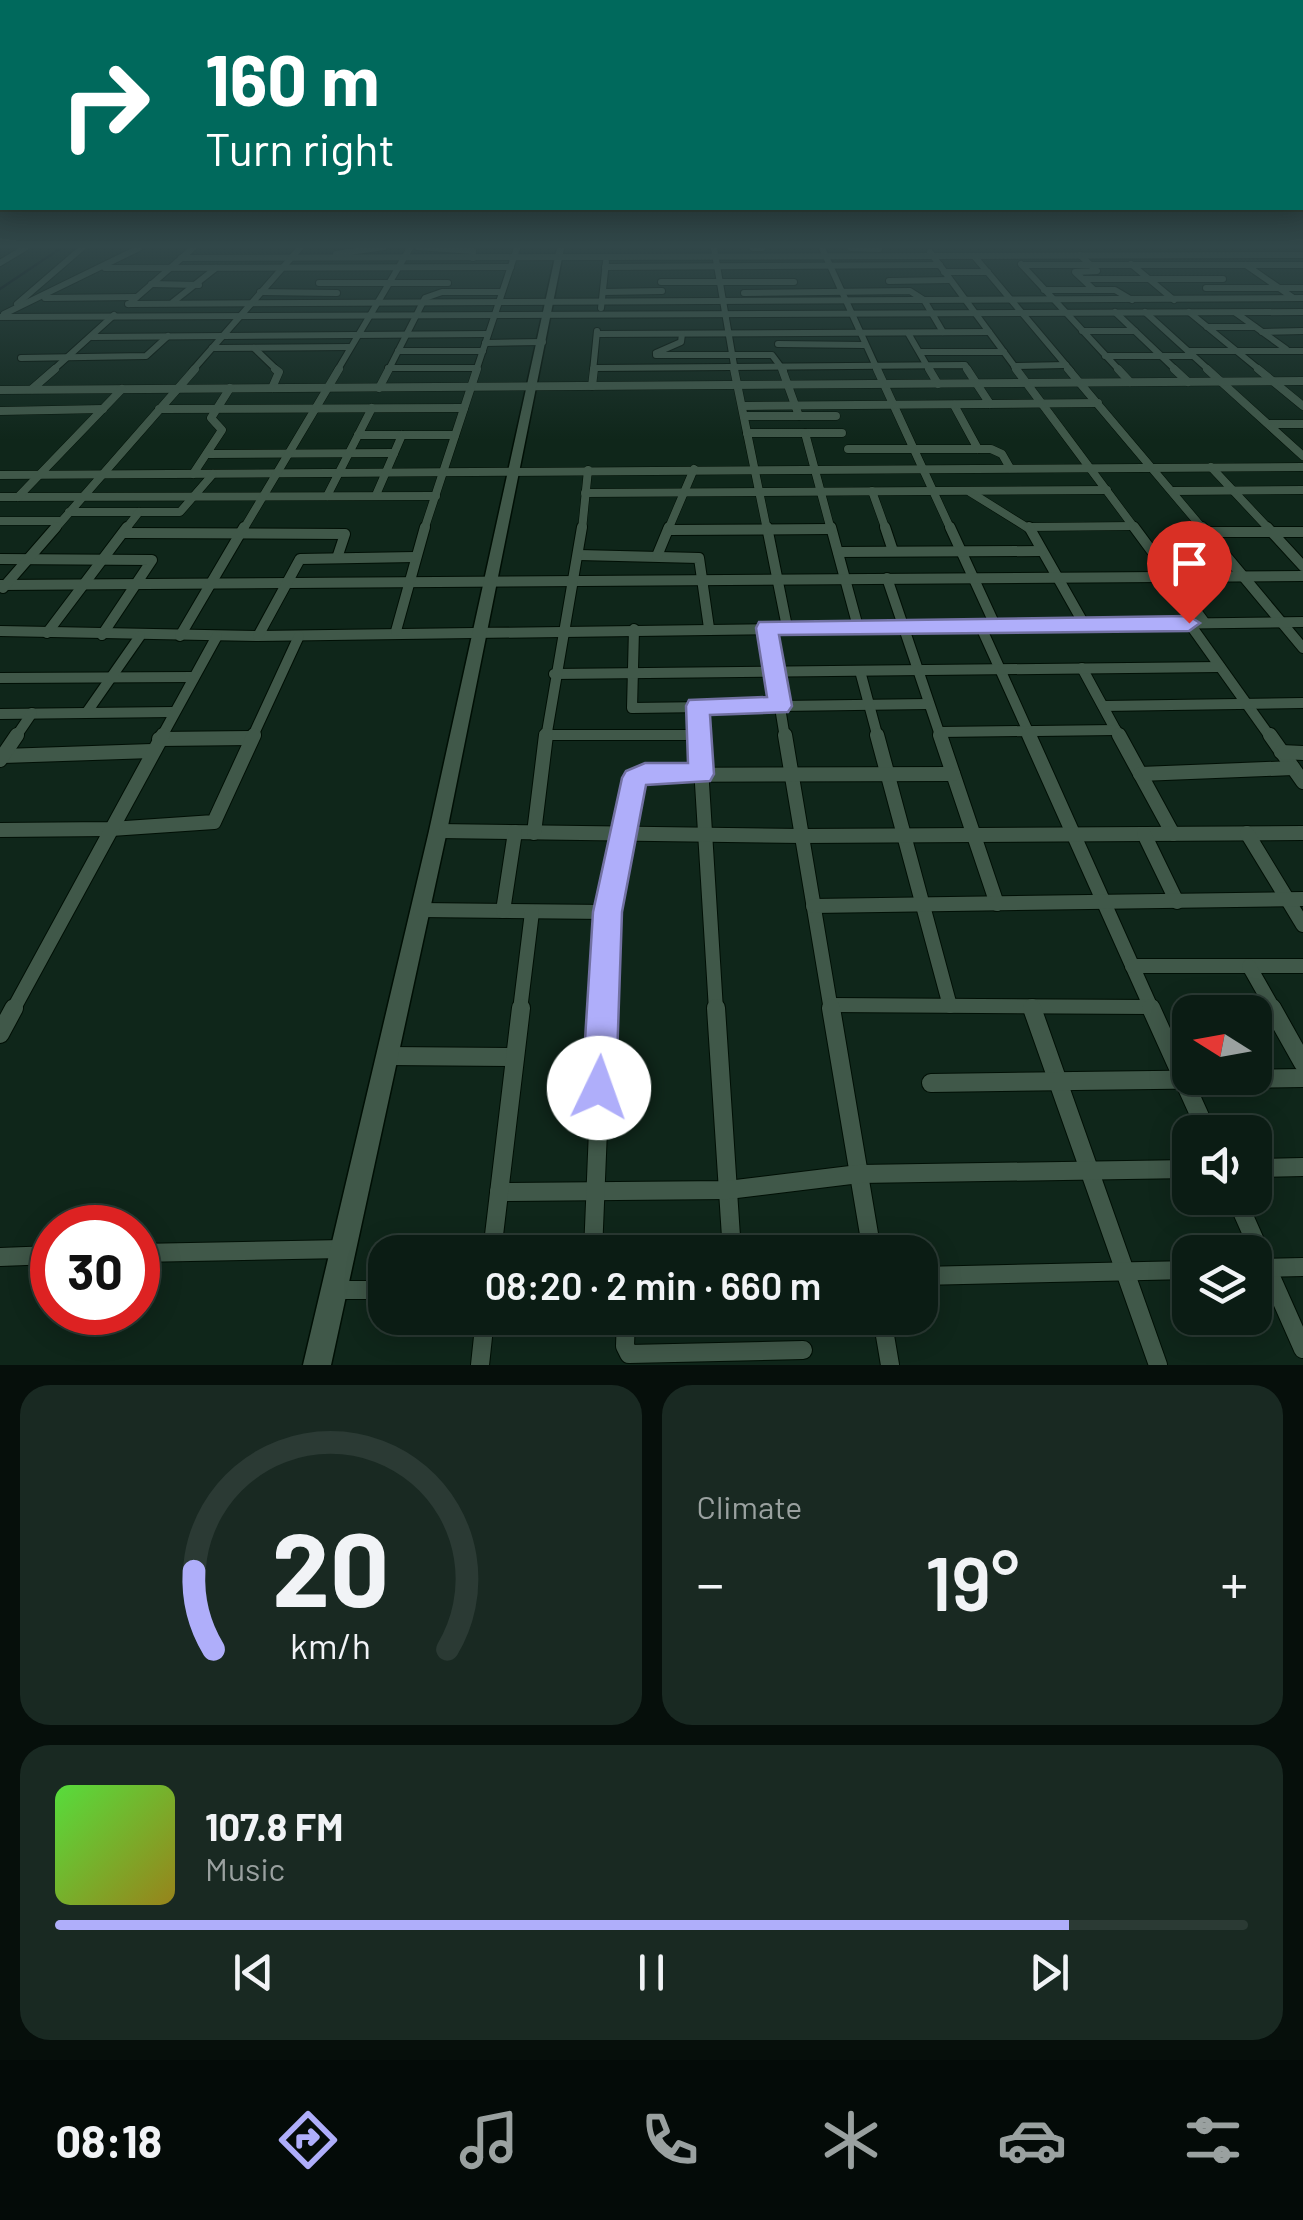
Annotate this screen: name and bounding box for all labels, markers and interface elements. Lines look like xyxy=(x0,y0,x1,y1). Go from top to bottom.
text: 160 m xyxy=(205,36,380,120)
icon: right xyxy=(40,40,170,170)
text: Turn right xyxy=(205,121,395,175)
pin xyxy=(1147,521,1232,624)
icon: arrive xyxy=(1162,536,1217,591)
north arrow xyxy=(1172,995,1272,1095)
map controls xyxy=(1172,995,1272,1335)
position arrow xyxy=(547,1036,651,1140)
button: sound xyxy=(1172,1115,1272,1215)
speed limit sign: 30 xyxy=(30,1205,160,1335)
button: layers xyxy=(1172,1235,1272,1335)
text: 08:20 · 2 min · 660 m xyxy=(485,1262,821,1308)
text: Climate xyxy=(697,1487,802,1525)
text: 20 xyxy=(272,1503,390,1628)
text: 19° xyxy=(925,1536,1019,1626)
text: − xyxy=(697,1549,724,1615)
text: + xyxy=(1220,1549,1248,1615)
text: km/h xyxy=(290,1623,371,1666)
text: 107.8 FM xyxy=(205,1803,343,1849)
text: Music xyxy=(205,1849,285,1887)
icon: previous xyxy=(226,1945,281,2000)
icon: pause xyxy=(624,1945,679,2000)
icon: next xyxy=(1022,1945,1077,2000)
icon: directions xyxy=(273,2105,343,2175)
icon: music xyxy=(454,2105,524,2175)
icon: phone xyxy=(635,2105,705,2175)
icon: climate xyxy=(816,2105,886,2175)
icon: car xyxy=(997,2105,1067,2175)
icon: filters xyxy=(1178,2105,1248,2175)
text: 08:18 xyxy=(55,2113,162,2167)

